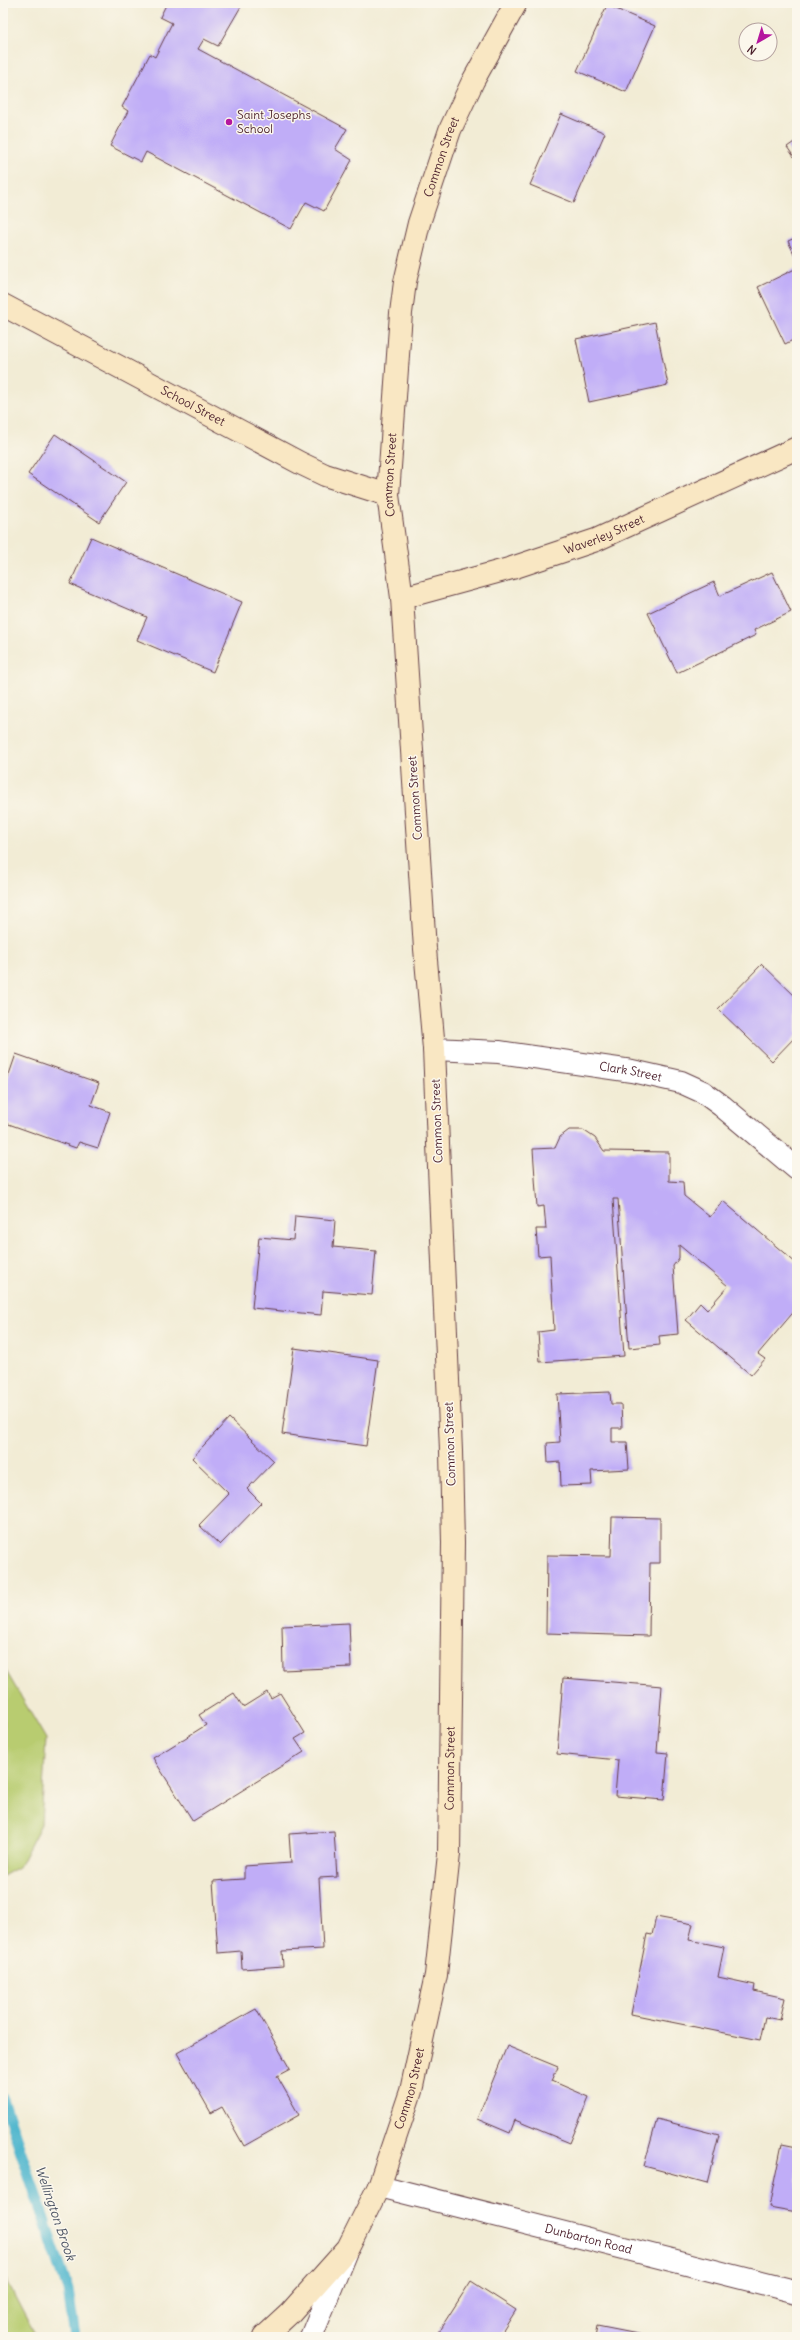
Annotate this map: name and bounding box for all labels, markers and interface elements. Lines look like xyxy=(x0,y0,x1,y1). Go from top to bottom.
north arrow xyxy=(738,22,778,62)
text: N xyxy=(745,42,759,58)
place label: Saint Josephs School xyxy=(237,107,311,136)
street label: Common Street xyxy=(420,114,462,199)
marker: Saint Josephs School xyxy=(224,117,234,127)
street label: School Street xyxy=(158,382,228,429)
street label: Common Street xyxy=(380,432,399,518)
street label: Waverley Street xyxy=(562,511,646,557)
street label: Common Street xyxy=(404,756,425,841)
street label: Clark Street xyxy=(598,1058,663,1084)
street label: Common Street xyxy=(428,1079,445,1163)
street label: Common Street xyxy=(441,1402,458,1486)
street label: Common Street xyxy=(442,1726,458,1811)
street label: Common Street xyxy=(391,2046,427,2131)
water label: Wellington Brook xyxy=(31,2164,80,2264)
street label: Dunbarton Road xyxy=(543,2220,634,2257)

